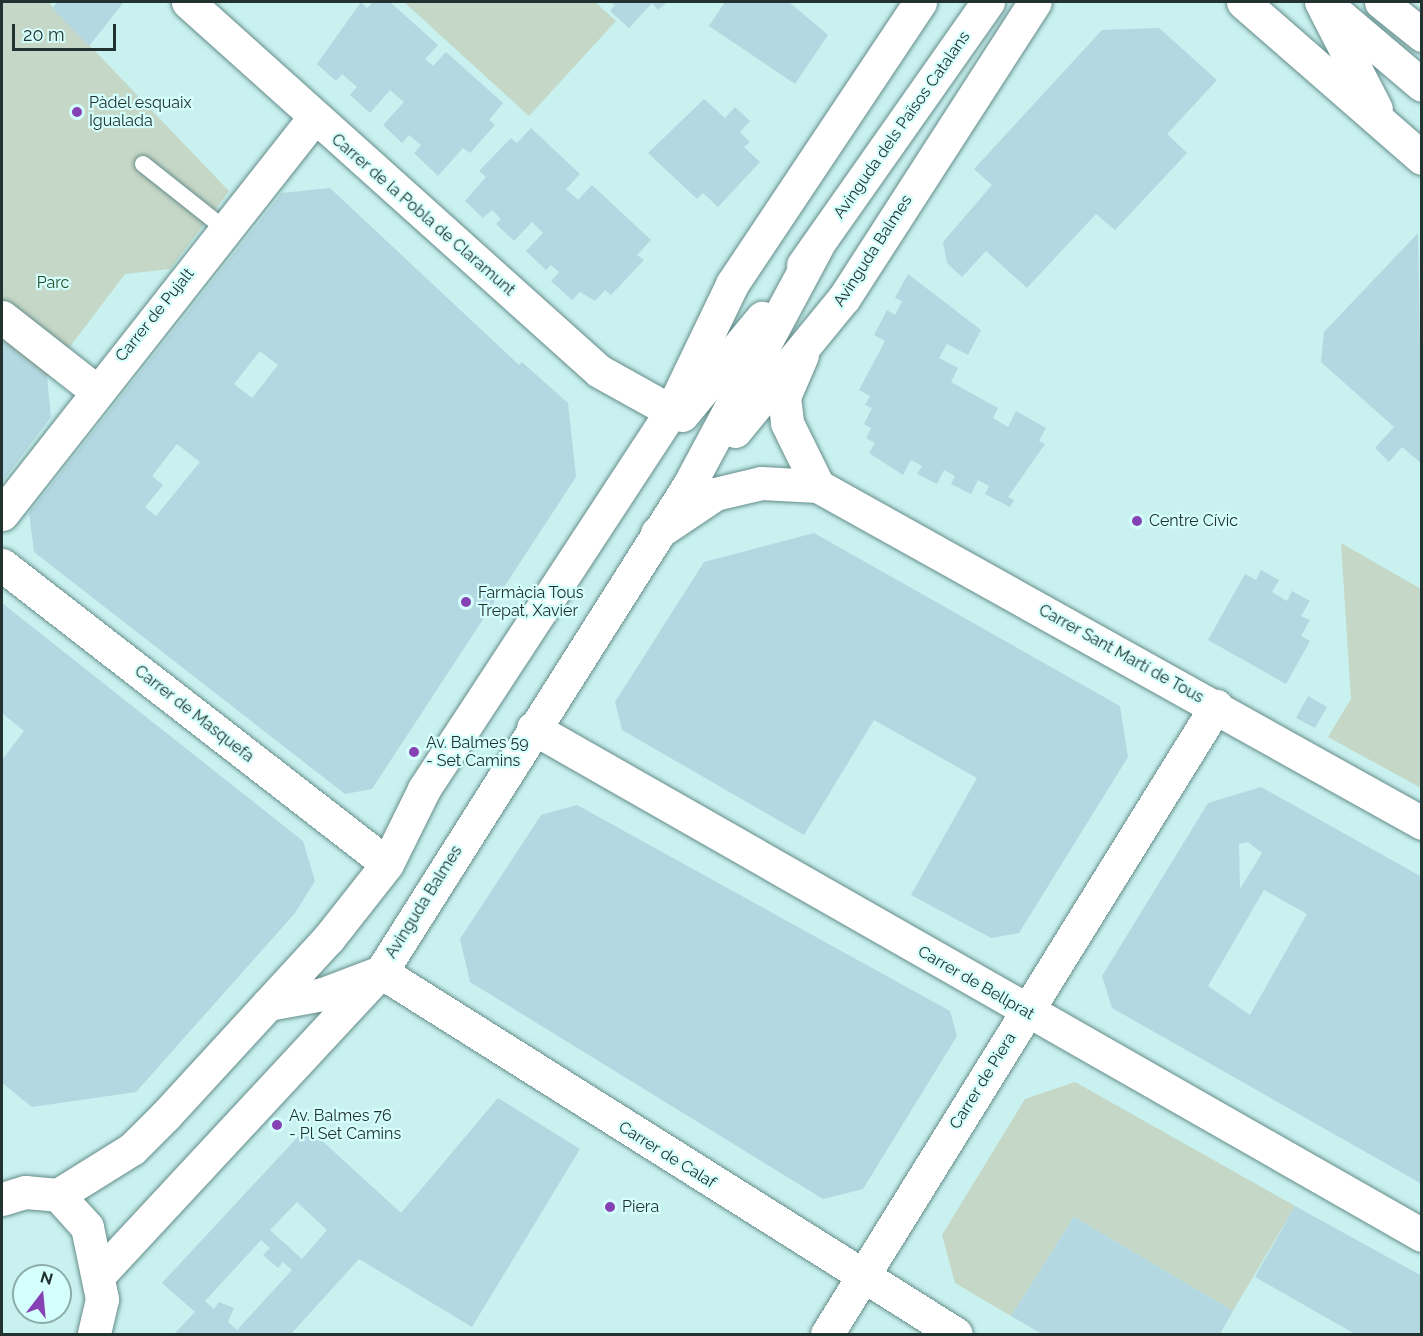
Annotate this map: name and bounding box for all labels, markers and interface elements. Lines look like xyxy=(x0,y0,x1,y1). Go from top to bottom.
scale bar xyxy=(15,12,118,50)
text: 20 m xyxy=(23,24,65,45)
street label: Avinguda dels Països Catalans xyxy=(830,28,974,222)
place label: Pàdel esquaix Igualada xyxy=(89,93,192,131)
marker: Pàdel esquaix Igualada xyxy=(70,105,84,119)
street label: Carrer de la Pobla de Claramunt xyxy=(327,130,519,300)
street label: Avinguda Balmes xyxy=(830,192,916,310)
street label: Carrer de Pujalt xyxy=(111,264,199,366)
park label: Parc xyxy=(37,273,69,293)
place label: Centre Cívic xyxy=(1149,511,1238,531)
marker: Centre Cívic xyxy=(1130,514,1144,528)
place label: Farmàcia Tous Trepat, Xavier xyxy=(478,583,584,621)
marker: Farmàcia Tous Trepat, Xavier xyxy=(459,595,473,609)
street label: Carrer Sant Martí de Tous xyxy=(1035,600,1207,708)
street label: Carrer de Masquefa xyxy=(130,661,258,767)
place label: Av. Balmes 59 - Set Camins xyxy=(426,733,529,771)
marker: Av. Balmes 59 - Set Camins xyxy=(407,745,421,759)
street label: Avinguda Balmes xyxy=(382,842,466,962)
street label: Carrer de Bellprat xyxy=(914,942,1038,1024)
street label: Carrer de Piera xyxy=(946,1029,1020,1133)
place label: Av. Balmes 76 - Pl Set Camins xyxy=(289,1106,402,1144)
street label: Carrer de Calaf xyxy=(615,1117,719,1193)
marker: Av. Balmes 76 - Pl Set Camins xyxy=(270,1118,284,1132)
place label: Piera xyxy=(622,1197,659,1217)
marker: Piera xyxy=(603,1200,617,1214)
north arrow xyxy=(12,1264,72,1324)
text: N xyxy=(38,1267,55,1289)

